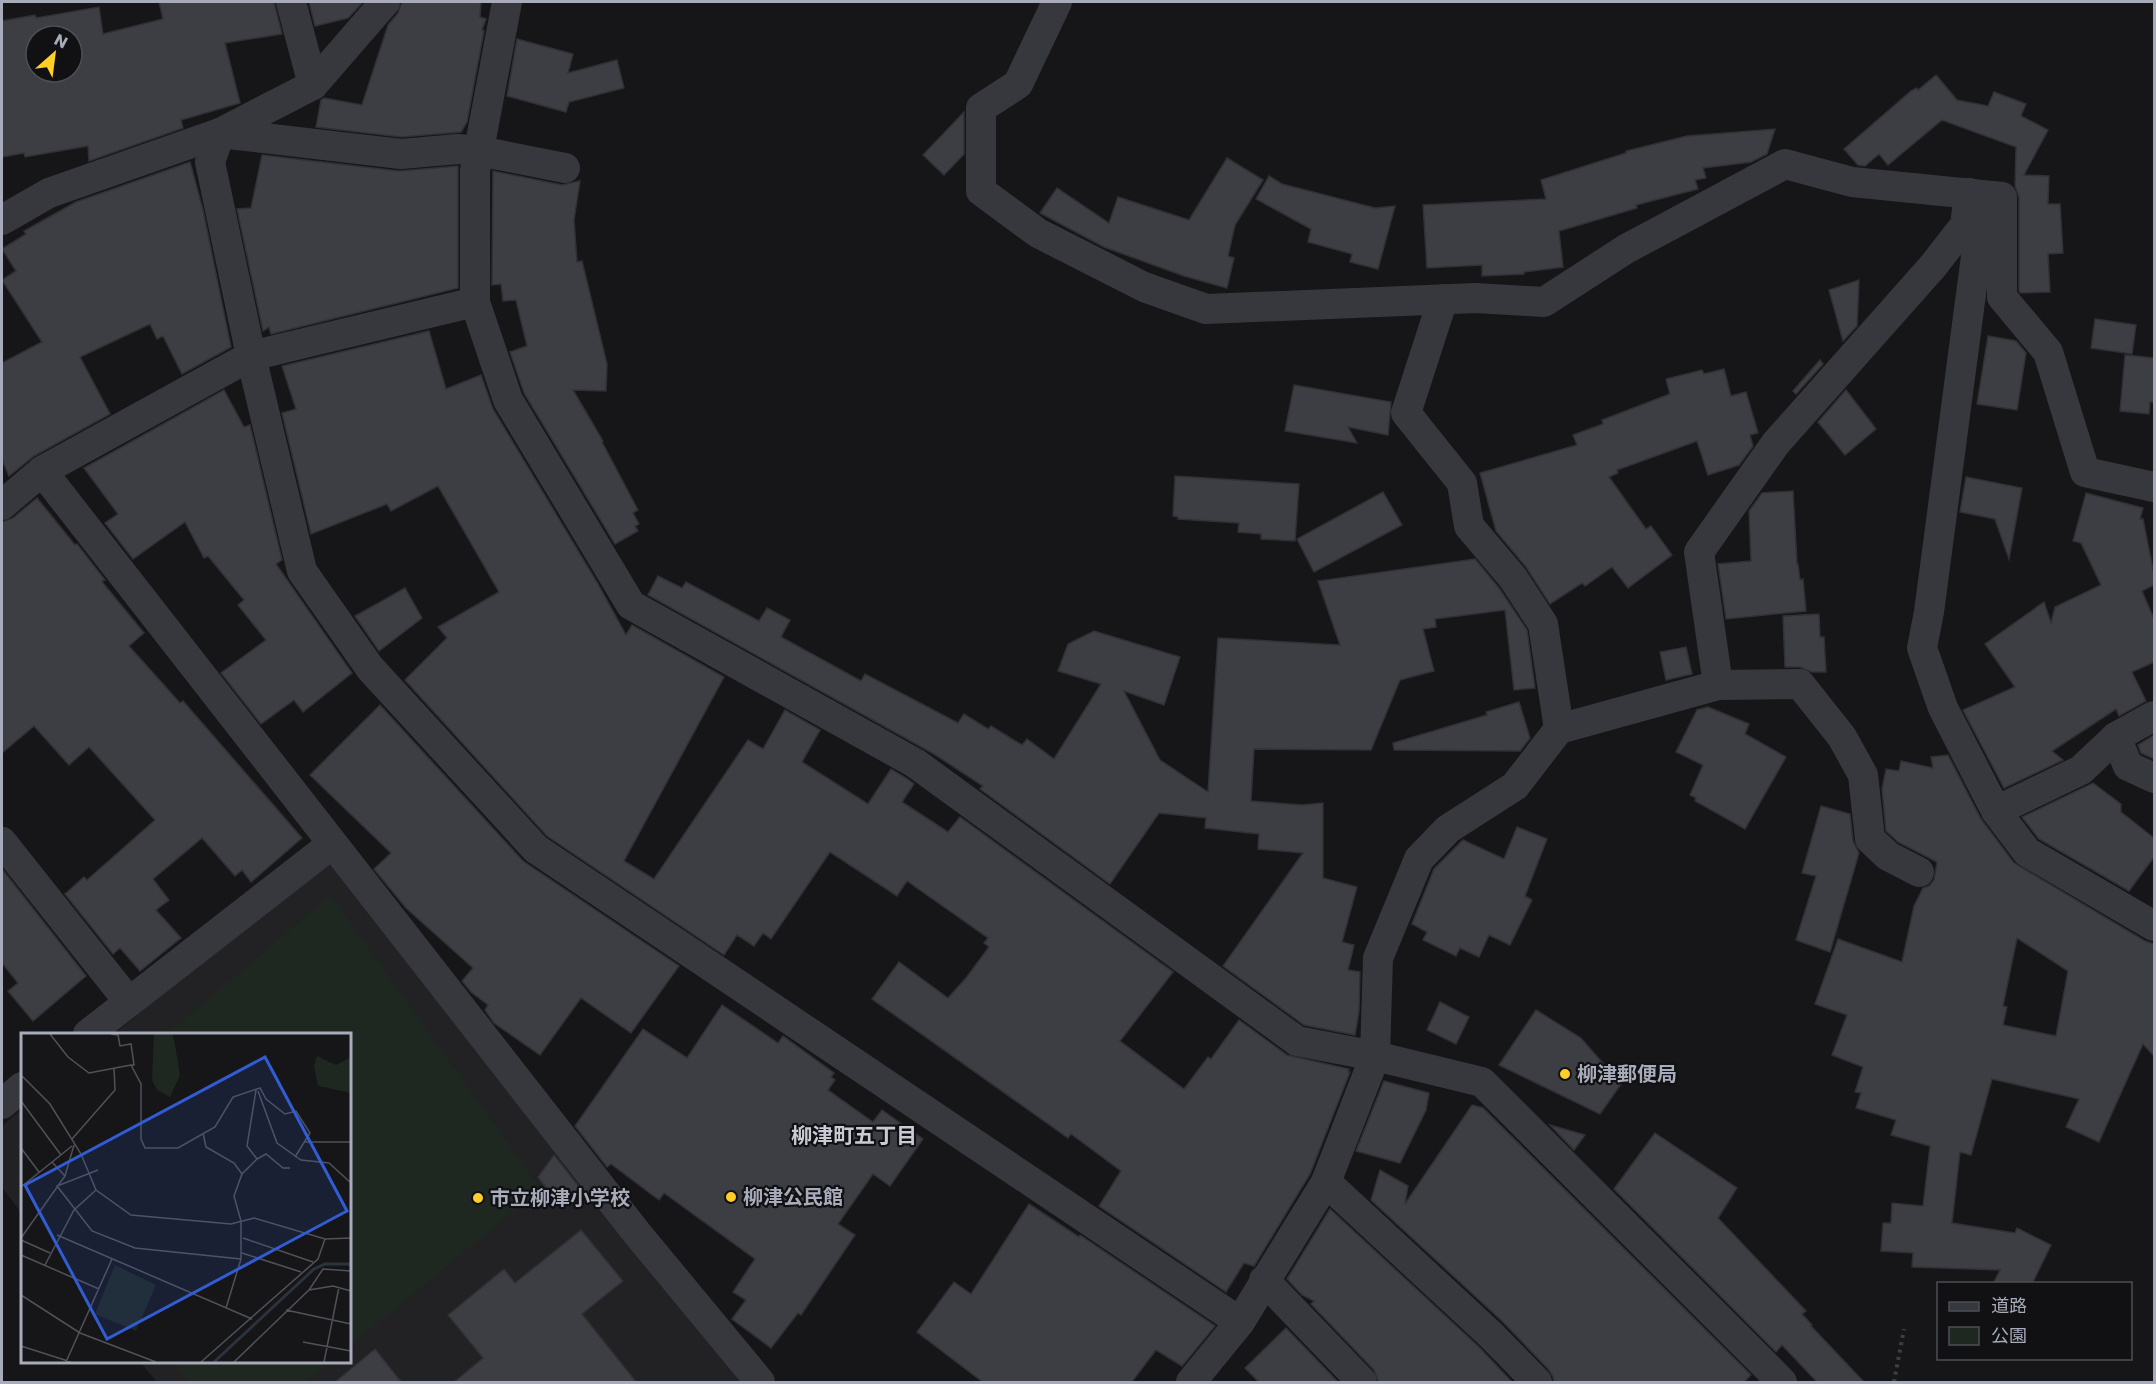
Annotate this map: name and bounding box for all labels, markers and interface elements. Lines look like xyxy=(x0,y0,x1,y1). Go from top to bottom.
north arrow xyxy=(24,24,84,84)
text: N xyxy=(50,28,72,54)
inset map xyxy=(21,1033,351,1363)
place label: 柳津郵便局 xyxy=(1577,1060,1677,1088)
marker: 柳津郵便局 xyxy=(1558,1067,1572,1081)
district label: 柳津町五丁目 xyxy=(791,1121,917,1150)
place label: 柳津公民館 xyxy=(743,1183,843,1211)
place label: 市立柳津小学校 xyxy=(490,1184,630,1212)
marker: 柳津公民館 xyxy=(724,1190,738,1204)
marker: 市立柳津小学校 xyxy=(471,1191,485,1205)
legend xyxy=(1937,1282,2132,1360)
text: 道路 xyxy=(1991,1293,2027,1318)
text: 公園 xyxy=(1991,1323,2027,1348)

